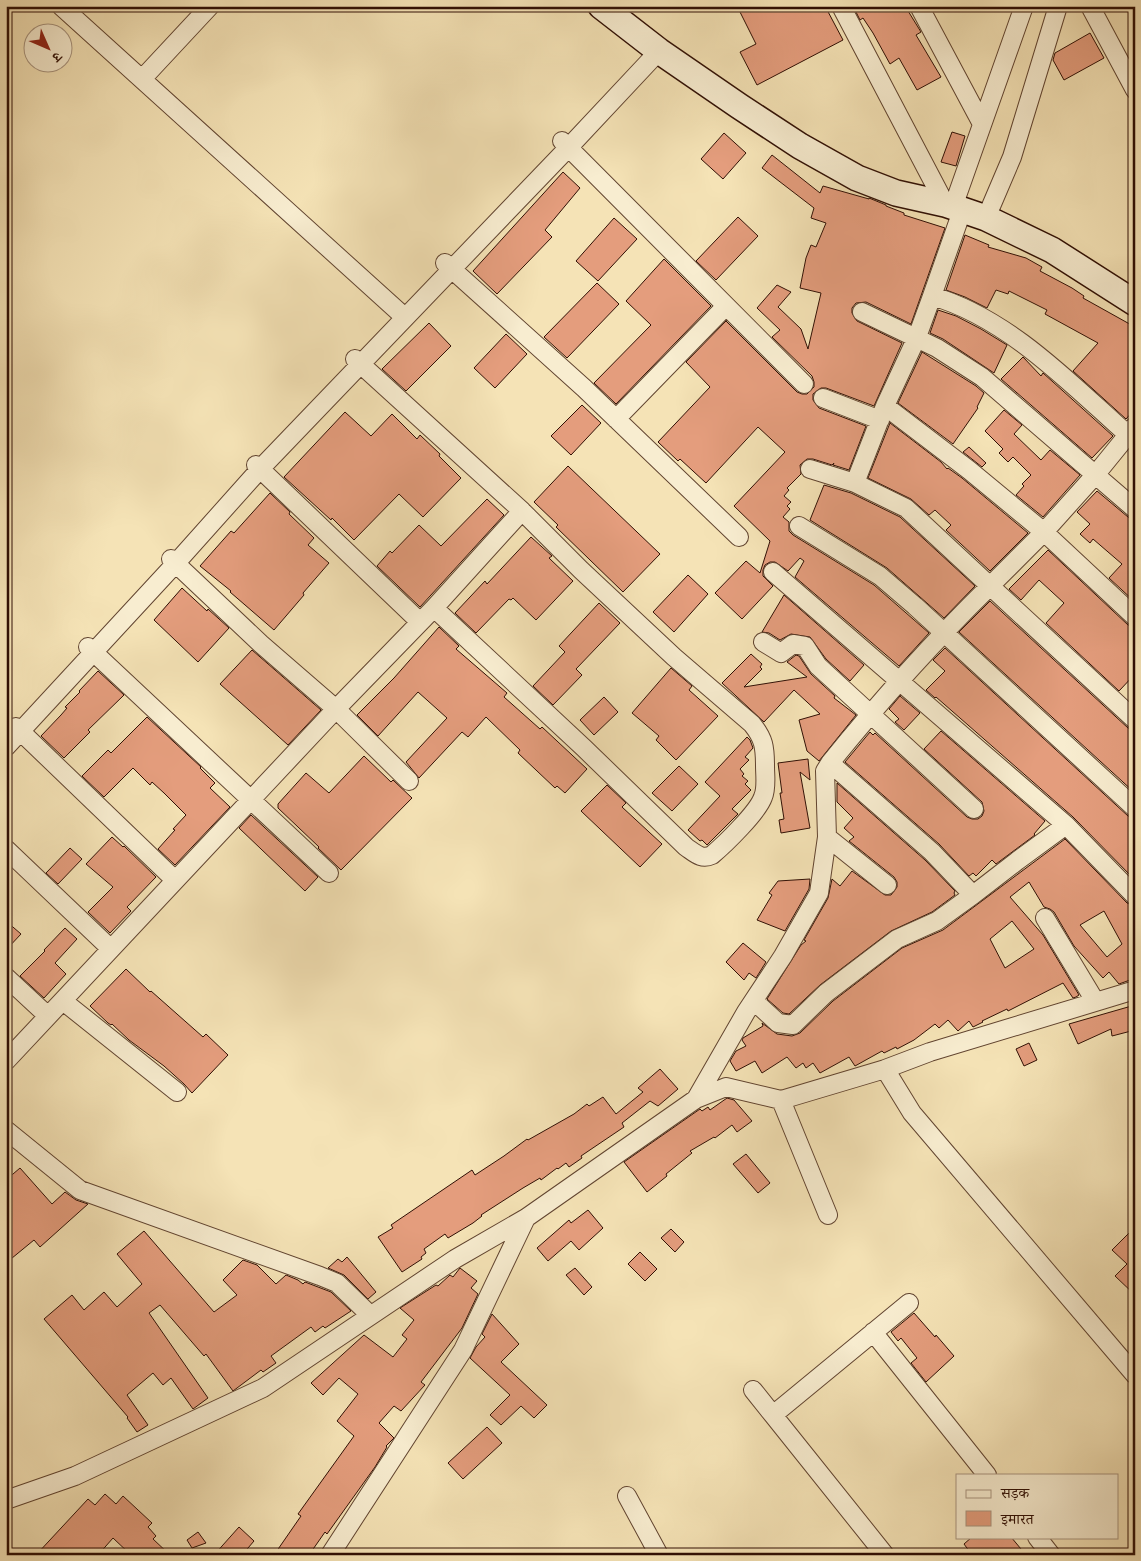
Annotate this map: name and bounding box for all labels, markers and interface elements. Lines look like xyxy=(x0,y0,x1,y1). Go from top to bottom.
north arrow xyxy=(22,22,72,72)
text: उ xyxy=(48,48,67,67)
legend xyxy=(956,1474,1118,1538)
text: सड़क xyxy=(1000,1483,1030,1502)
text: इमारत xyxy=(1000,1509,1035,1528)

